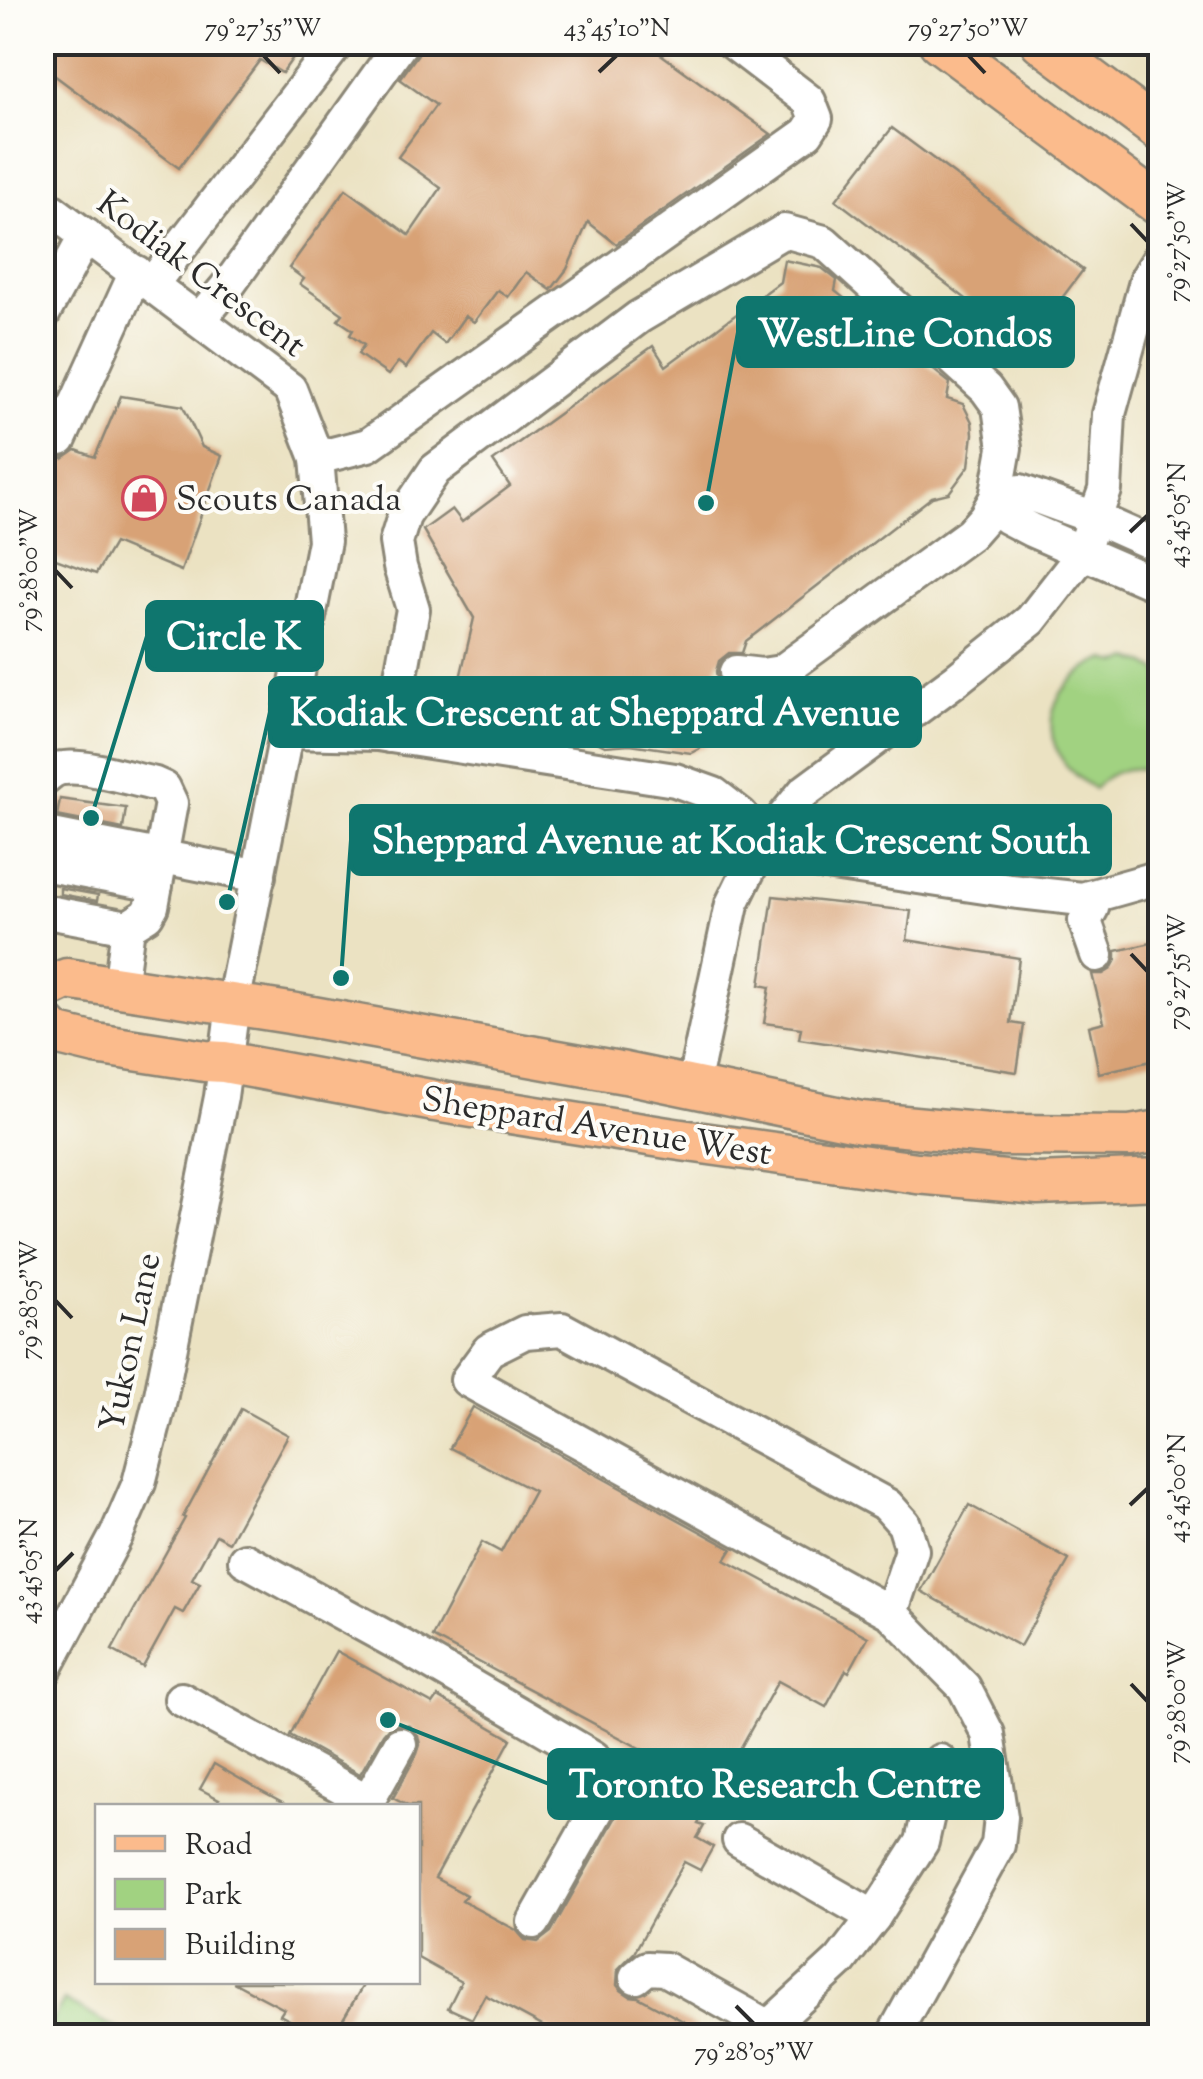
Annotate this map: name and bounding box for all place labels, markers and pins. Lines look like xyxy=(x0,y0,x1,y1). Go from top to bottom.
callout: WestLine Condos xyxy=(738,298,1073,366)
shop icon: Scouts Canada xyxy=(121,475,167,521)
place label: Scouts Canada xyxy=(176,476,401,527)
callout: Circle K xyxy=(147,602,322,670)
callout: Kodiak Crescent at Sheppard Avenue xyxy=(270,678,920,746)
callout: Sheppard Avenue at Kodiak Crescent South xyxy=(351,806,1110,874)
callout: Toronto Research Centre xyxy=(549,1750,1002,1818)

